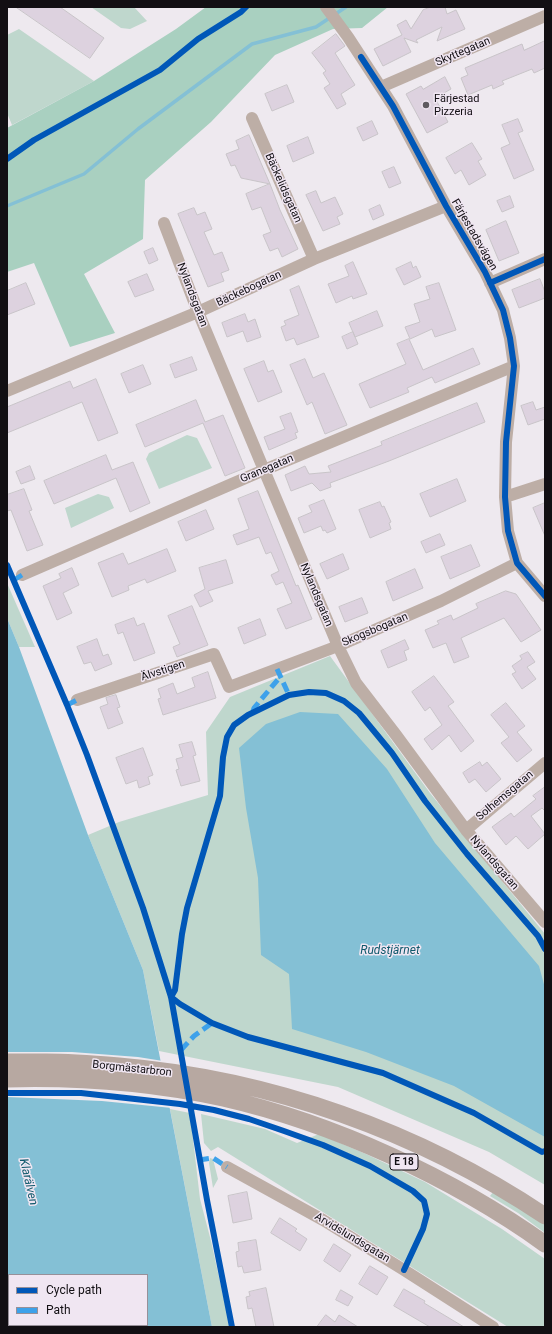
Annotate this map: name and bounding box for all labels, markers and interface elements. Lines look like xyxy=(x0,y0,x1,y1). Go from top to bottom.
street label: Skyttegatan xyxy=(434,35,492,69)
place label: Färjestad Pizzeria xyxy=(434,92,480,118)
marker: Färjestad Pizzeria xyxy=(421,100,431,110)
street label: Bäckelidsgatan xyxy=(262,151,304,225)
street label: Färjestadsvägen xyxy=(448,197,500,273)
street label: Nylandsgatan xyxy=(174,261,210,329)
street label: Bäckebogatan xyxy=(214,268,284,310)
street label: Granegatan xyxy=(238,452,296,486)
street label: Nylandsgatan xyxy=(297,561,335,629)
street label: Skogsbogatan xyxy=(340,610,410,650)
street label: Älvstigen xyxy=(139,658,187,684)
street label: Solhemsgatan xyxy=(474,768,536,824)
street label: Nylandsgatan xyxy=(467,833,521,893)
water label: Rudstjärnet xyxy=(360,944,420,958)
street label: Borgmästarbron xyxy=(92,1058,172,1080)
road number: E 18 xyxy=(390,1154,418,1170)
water label: Klarälven xyxy=(16,1157,40,1207)
street label: Arvidslundsgatan xyxy=(312,1210,392,1266)
legend xyxy=(8,1274,148,1326)
text: Cycle path xyxy=(46,1283,102,1297)
text: Path xyxy=(46,1303,71,1317)

